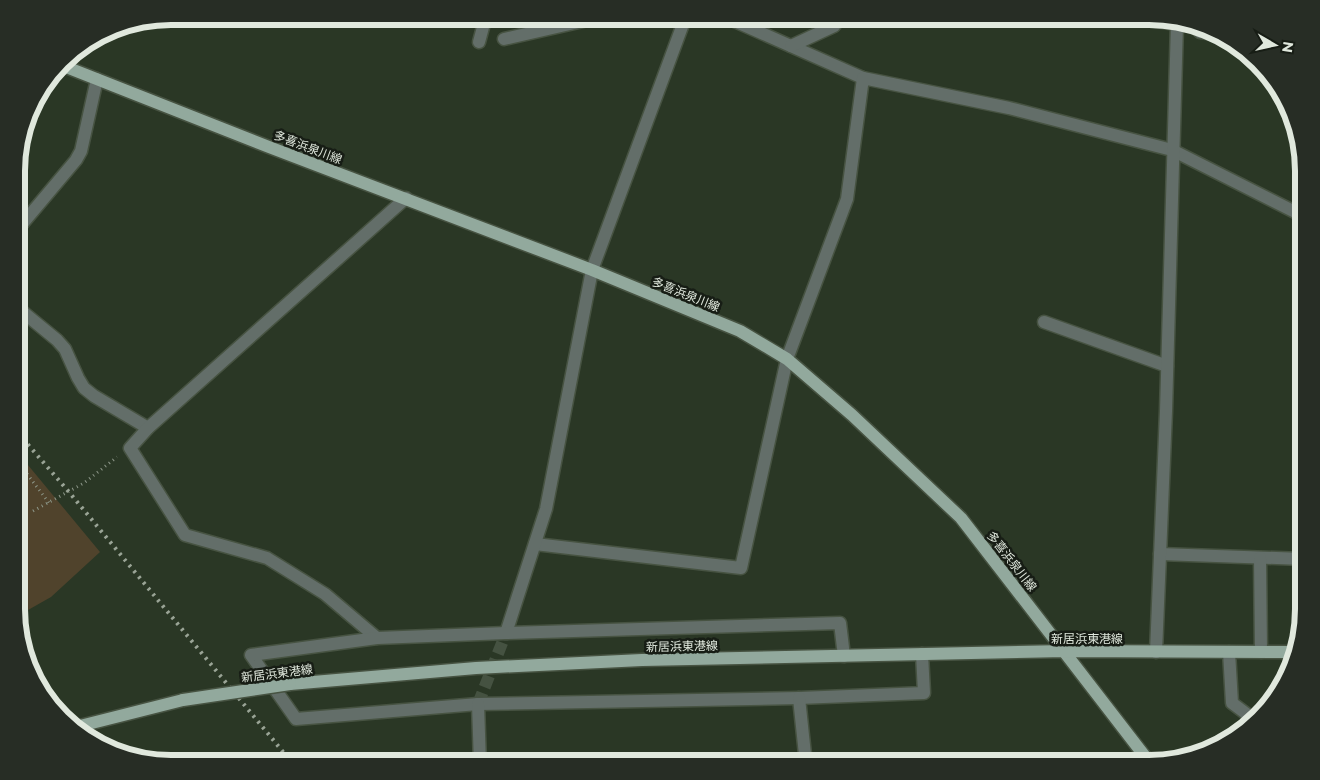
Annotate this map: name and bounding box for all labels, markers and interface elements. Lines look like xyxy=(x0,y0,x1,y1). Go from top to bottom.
north arrow xyxy=(1250,20,1300,70)
text: N xyxy=(1278,40,1298,54)
street label: 多喜浜泉川線 xyxy=(272,127,344,167)
street label: 多喜浜泉川線 xyxy=(650,274,722,314)
street label: 多喜浜泉川線 xyxy=(984,528,1040,594)
street label: 新居浜東港線 xyxy=(1051,631,1123,646)
street label: 新居浜東港線 xyxy=(646,638,718,654)
street label: 新居浜東港線 xyxy=(240,661,314,685)

